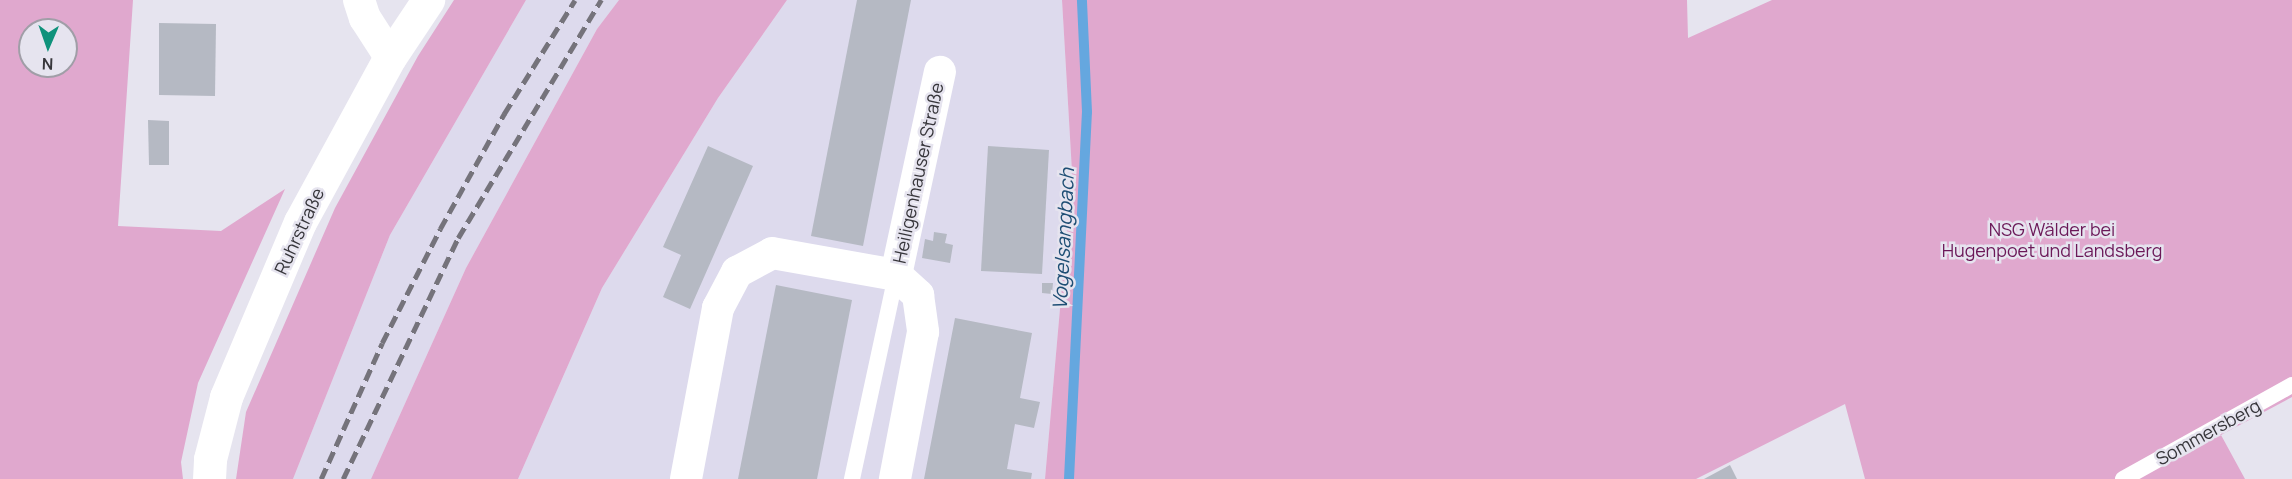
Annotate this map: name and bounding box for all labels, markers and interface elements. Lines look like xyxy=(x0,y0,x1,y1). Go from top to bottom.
north arrow xyxy=(18,18,78,78)
text: N xyxy=(41,53,54,75)
street label: Heiligenhauser Straße xyxy=(888,81,948,265)
water label: Vogelsangbach xyxy=(1047,167,1079,311)
street label: Ruhrstraße xyxy=(270,184,328,278)
park label: NSG Wälder bei Hugenpoet und Landsberg xyxy=(1942,219,2162,262)
street label: Sommersberg xyxy=(2152,394,2264,470)

